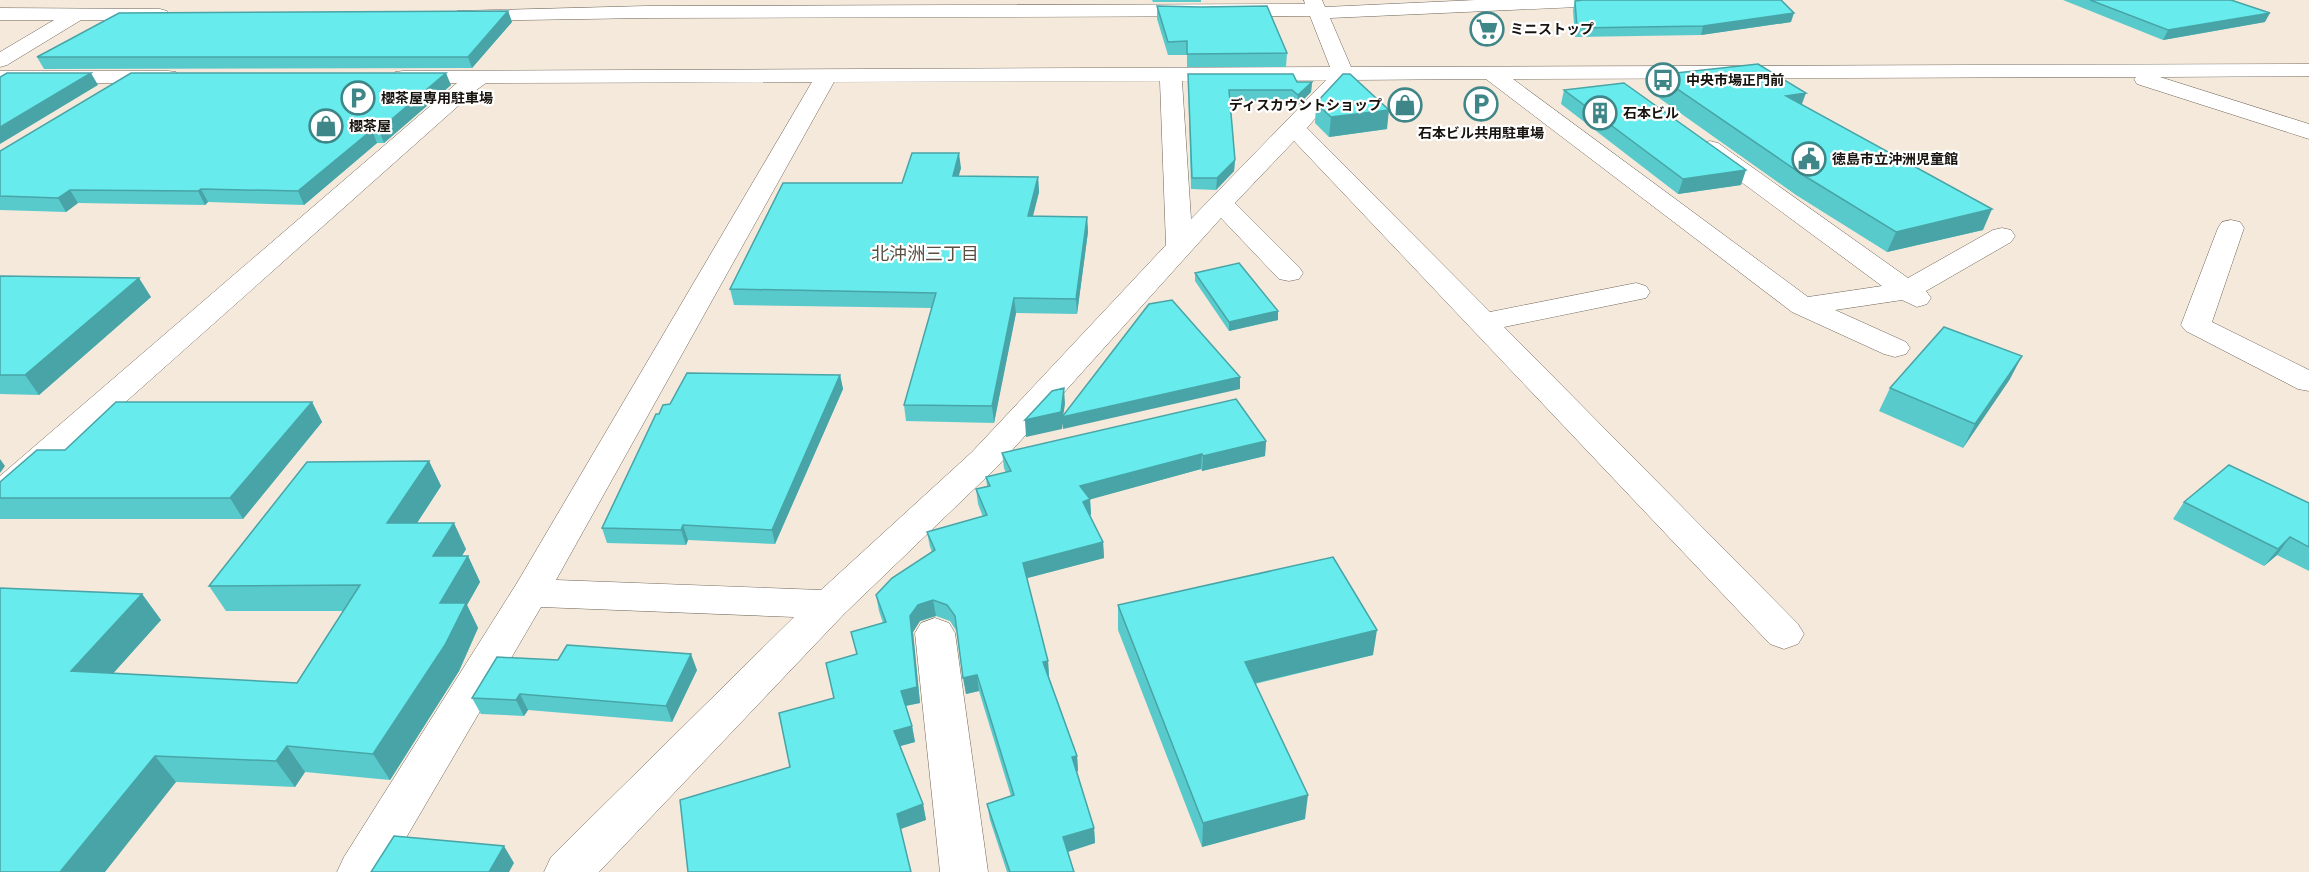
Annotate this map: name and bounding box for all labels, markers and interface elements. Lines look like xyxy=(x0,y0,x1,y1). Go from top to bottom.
supermarket icon: ミニストップ xyxy=(1469,11,1505,47)
place label: ミニストップ xyxy=(1510,21,1594,38)
bus stop icon: 中央市場正門前 xyxy=(1645,62,1681,98)
place label: 中央市場正門前 xyxy=(1686,72,1784,89)
parking icon: 櫻茶屋専用駐車場 xyxy=(340,80,376,116)
parking icon: 石本ビル共用駐車場 xyxy=(1463,86,1499,122)
shop icon: ディスカウントショップ xyxy=(1387,87,1423,123)
place label: 櫻茶屋専用駐車場 xyxy=(381,90,493,107)
building icon: 石本ビル xyxy=(1582,95,1618,131)
place label: ディスカウントショップ xyxy=(1229,97,1382,114)
place label: 石本ビル xyxy=(1623,105,1679,122)
shop icon: 櫻茶屋 xyxy=(308,108,344,144)
place label: 櫻茶屋 xyxy=(349,118,391,135)
place label: 石本ビル共用駐車場 xyxy=(1418,125,1544,142)
public building icon: 徳島市立沖洲児童館 xyxy=(1791,141,1827,177)
place label: 徳島市立沖洲児童館 xyxy=(1832,151,1958,168)
district label: 北沖洲三丁目 xyxy=(871,243,979,265)

